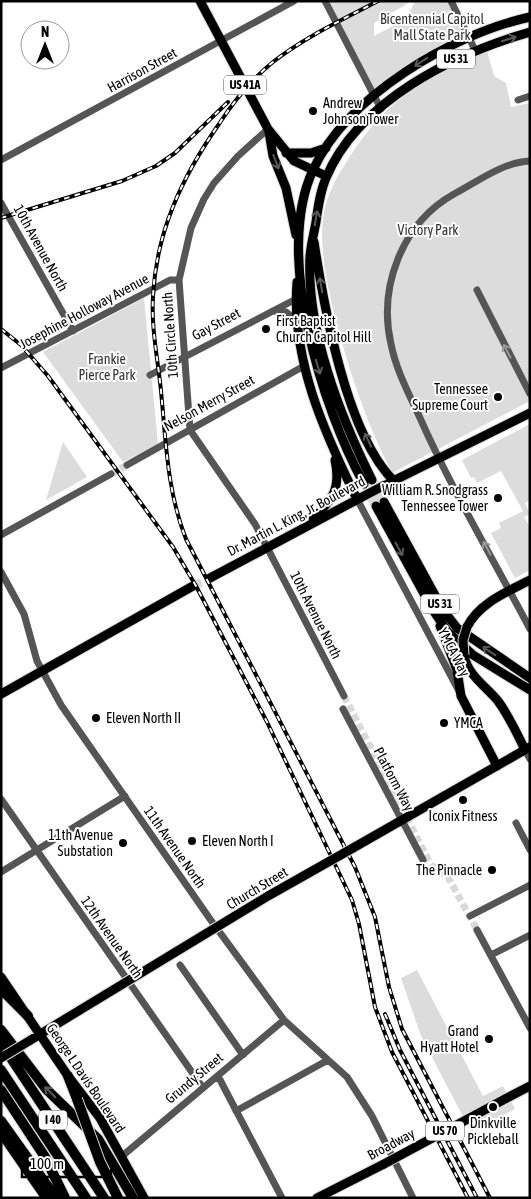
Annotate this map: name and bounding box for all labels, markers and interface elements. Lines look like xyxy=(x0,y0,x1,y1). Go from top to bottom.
park label: Bicentennial Capitol Mall State Park xyxy=(380,11,484,43)
north arrow xyxy=(20,20,70,70)
text: N xyxy=(41,24,49,40)
one-way arrow xyxy=(501,33,517,43)
street label: Harrison Street xyxy=(104,44,180,96)
road number: US 31 xyxy=(437,50,475,68)
one-way arrow xyxy=(414,58,428,68)
road number: US 41A xyxy=(224,76,266,94)
place label: Andrew Johnson Tower xyxy=(323,95,399,127)
marker: Andrew Johnson Tower xyxy=(307,105,319,117)
one-way arrow xyxy=(271,154,281,169)
street label: 10th Avenue North xyxy=(11,202,71,294)
one-way arrow xyxy=(312,211,322,227)
park label: Victory Park xyxy=(398,222,458,238)
street label: Josephine Holloway Avenue xyxy=(17,270,151,352)
one-way arrow xyxy=(315,278,325,294)
street label: 10th Circle North xyxy=(159,291,181,379)
street label: Gay Street xyxy=(189,305,243,343)
place label: First Baptist Church Capitol Hill xyxy=(276,313,372,345)
marker: First Baptist Church Capitol Hill xyxy=(260,323,272,335)
one-way arrow xyxy=(502,344,511,359)
park label: Frankie Pierce Park xyxy=(78,351,136,383)
one-way arrow xyxy=(313,358,323,374)
street label: Nelson Merry Street xyxy=(161,372,257,434)
place label: Tennessee Supreme Court xyxy=(412,381,488,413)
marker: Tennessee Supreme Court xyxy=(492,391,504,403)
one-way arrow xyxy=(362,433,372,448)
street label: Dr. Martin L. King, Jr. Boulevard xyxy=(224,473,368,559)
place label: William R. Snodgrass Tennessee Tower xyxy=(382,482,489,514)
marker: William R. Snodgrass Tennessee Tower xyxy=(492,492,504,504)
one-way arrow xyxy=(395,541,405,556)
one-way arrow xyxy=(481,541,491,556)
street label: 10th Avenue North xyxy=(287,568,345,662)
road number: US 31 xyxy=(421,594,459,614)
street label: YMCA Way xyxy=(435,625,473,679)
one-way arrow xyxy=(482,646,496,656)
place label: Eleven North II xyxy=(106,710,181,726)
marker: Eleven North II xyxy=(90,712,102,724)
place label: YMCA xyxy=(454,715,483,731)
marker: YMCA xyxy=(438,717,450,729)
street label: Platform Way xyxy=(371,744,418,814)
marker: Iconix Fitness xyxy=(457,794,469,806)
street label: 11th Avenue North xyxy=(141,803,209,891)
place label: Iconix Fitness xyxy=(429,808,497,824)
place label: 11th Avenue Substation xyxy=(48,827,113,859)
place label: Eleven North I xyxy=(202,833,274,849)
marker: Eleven North I xyxy=(186,835,198,847)
marker: 11th Avenue Substation xyxy=(117,837,129,849)
place label: The Pinnacle xyxy=(416,862,482,878)
street label: Church Street xyxy=(223,863,291,913)
marker: The Pinnacle xyxy=(486,864,498,876)
street label: 12th Avenue North xyxy=(78,893,146,981)
street label: George L Davis Boulevard xyxy=(44,1020,128,1136)
place label: Grand Hyatt Hotel xyxy=(420,1023,479,1055)
marker: Grand Hyatt Hotel xyxy=(483,1033,495,1045)
street label: Grundy Street xyxy=(162,1049,226,1107)
one-way arrow xyxy=(44,1086,56,1098)
marker: Dinkville Pickleball xyxy=(487,1101,499,1113)
road number: I 40 xyxy=(39,1110,67,1130)
place label: Dinkville Pickleball xyxy=(467,1115,519,1147)
road number: US 70 xyxy=(426,1122,464,1140)
street label: Broadway xyxy=(365,1125,417,1163)
scale bar xyxy=(22,1146,111,1178)
text: 100 m xyxy=(30,1155,64,1172)

